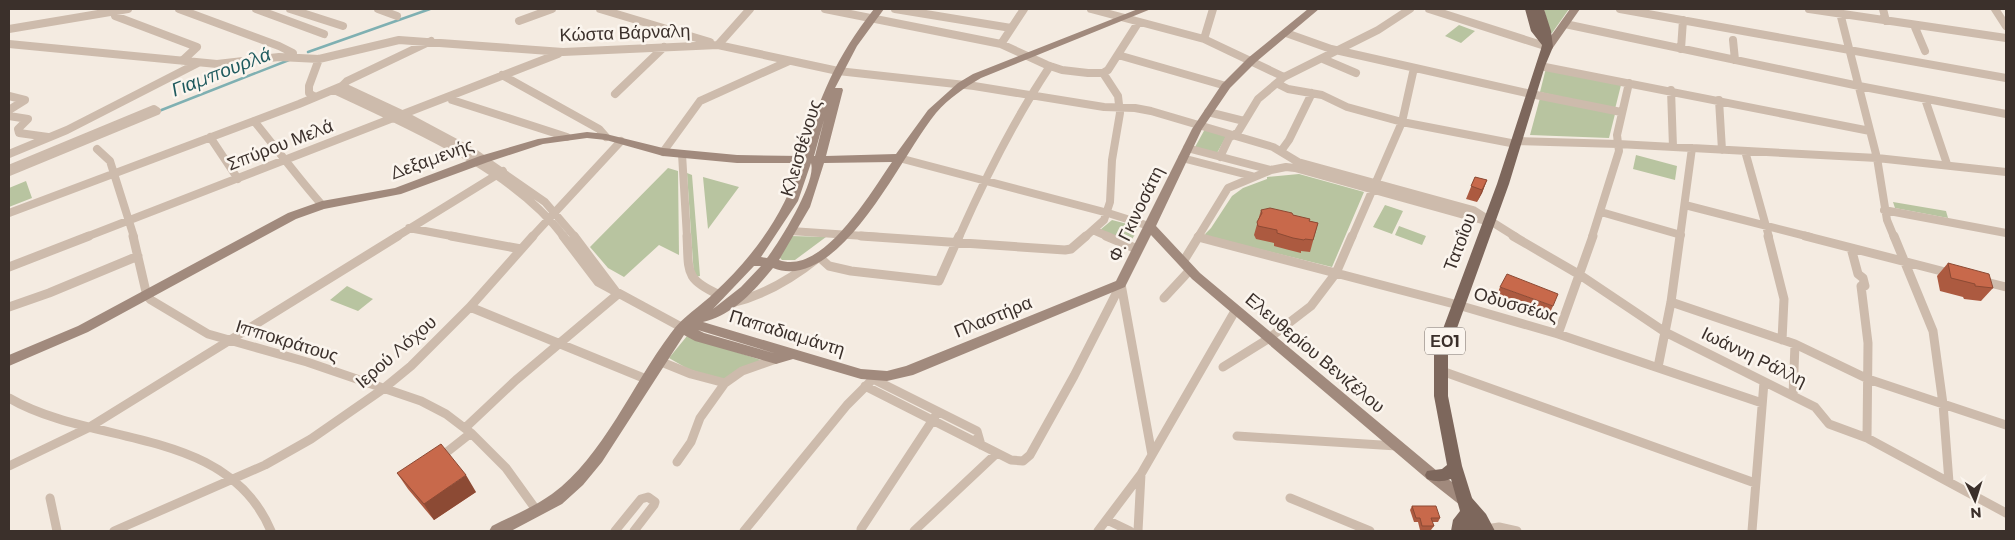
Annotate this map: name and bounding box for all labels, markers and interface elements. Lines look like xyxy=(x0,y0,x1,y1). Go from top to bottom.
street label: Κώστα Βάρναλη xyxy=(559,20,691,46)
water label: Γιαμπουρλά xyxy=(168,42,275,102)
street label: Κλεισθένους xyxy=(776,96,826,199)
street label: Σπύρου Μελά xyxy=(224,115,336,175)
street label: Δεξαμενής xyxy=(387,134,477,184)
street label: Φ. Γκινοσάτη xyxy=(1103,163,1169,265)
street label: Τατοΐου xyxy=(1439,210,1481,274)
street label: Οδυσσέως xyxy=(1471,282,1561,328)
street label: Ελευθερίου Βενιζέλου xyxy=(1241,288,1389,418)
street label: Πλαστήρα xyxy=(951,291,1035,343)
street label: Παπαδιαμάντη xyxy=(726,305,848,361)
street label: Ιερού Λόχου xyxy=(351,311,441,393)
street label: Ιπποκράτους xyxy=(233,315,341,367)
street label: Ιωάννη Ράλλη xyxy=(1698,322,1810,392)
road number: ΕΟ1 xyxy=(1425,328,1465,354)
north arrow xyxy=(1950,475,2000,525)
text: N xyxy=(1970,504,1982,522)

